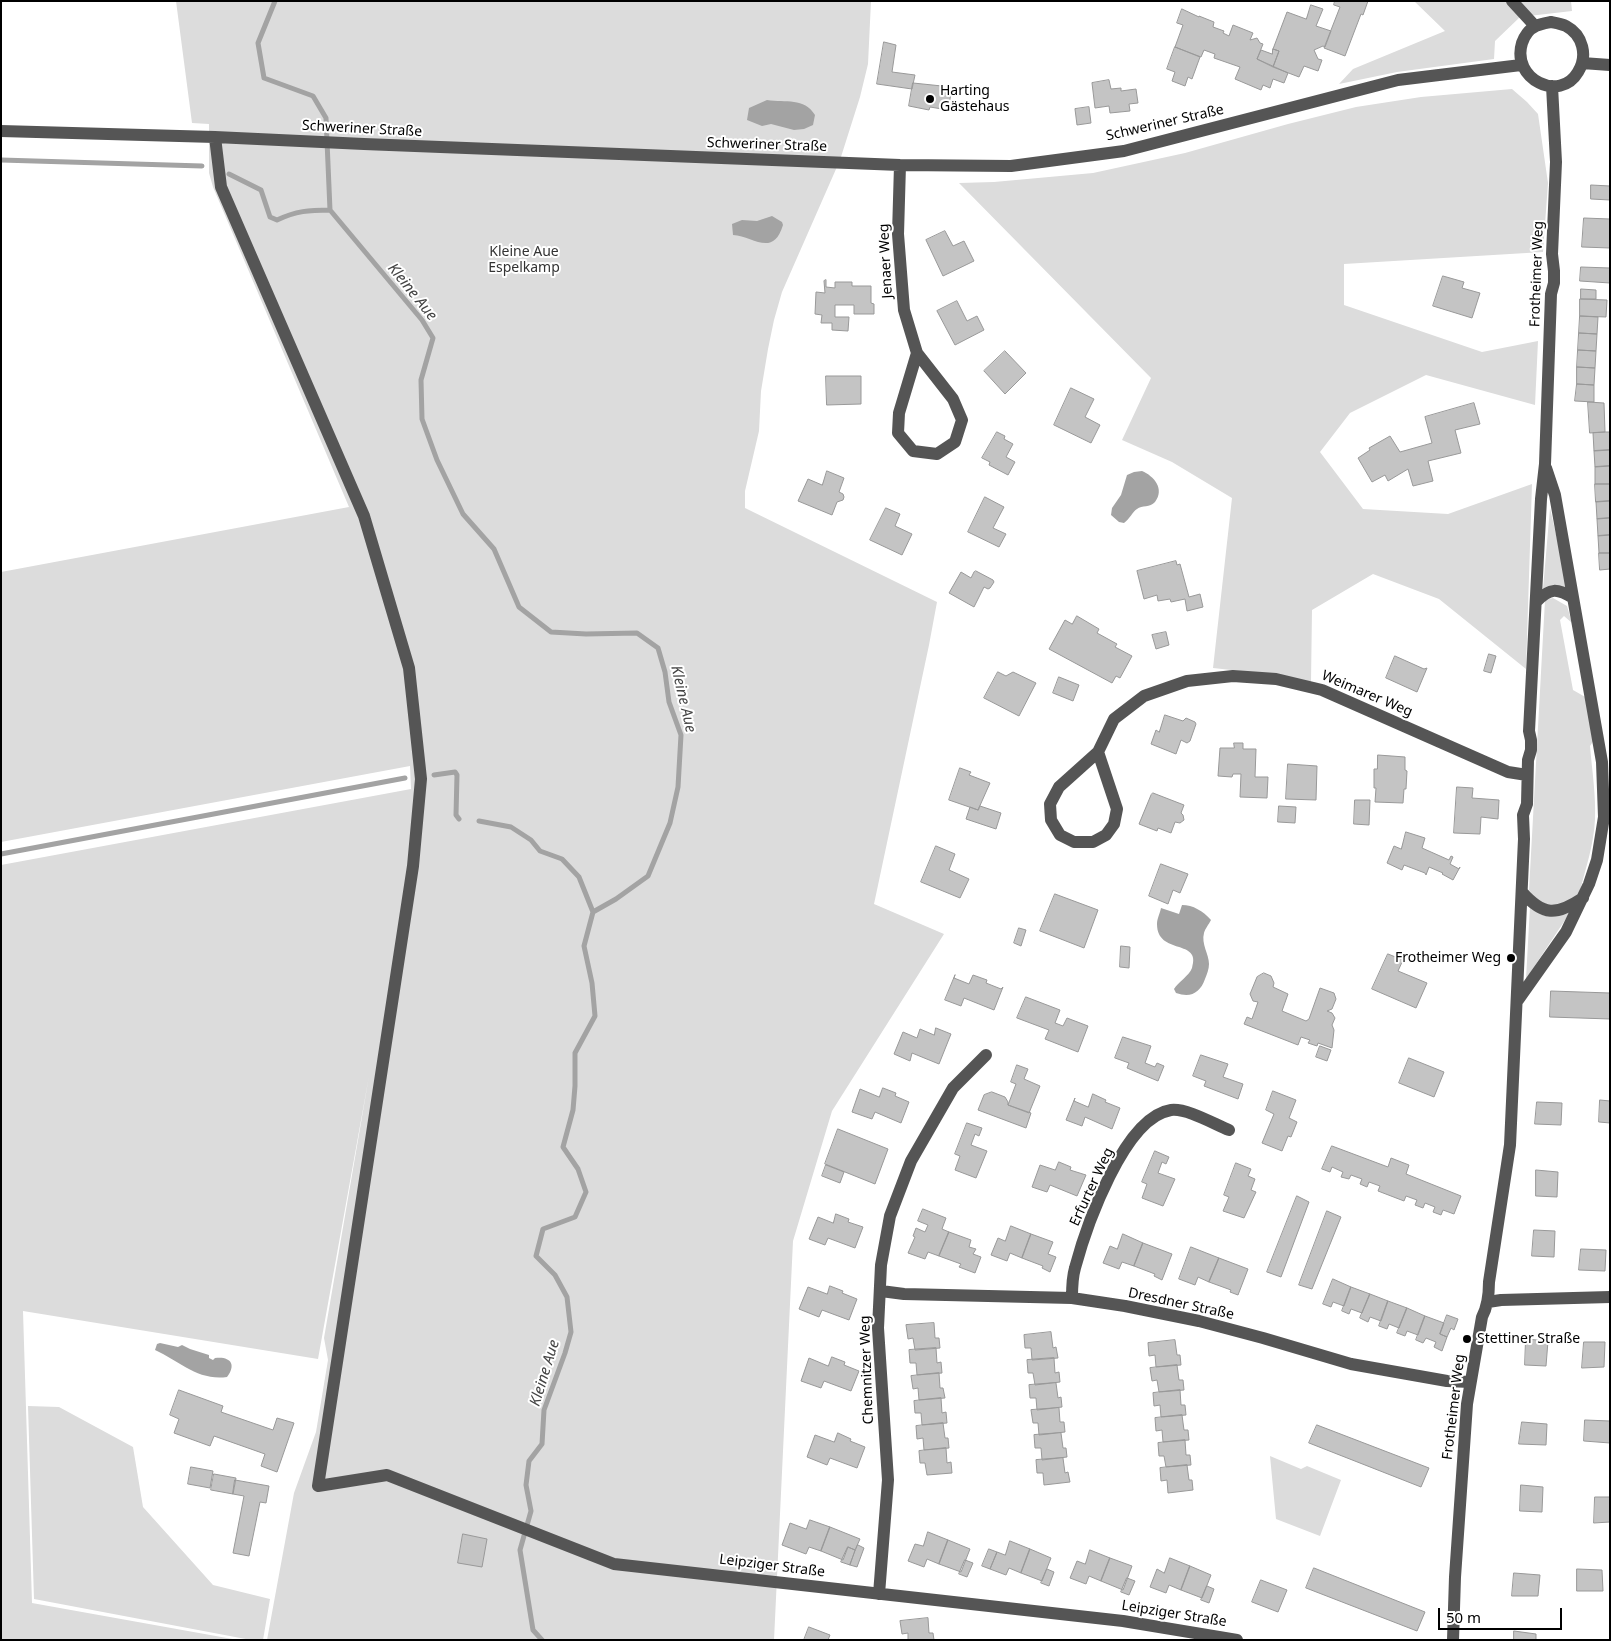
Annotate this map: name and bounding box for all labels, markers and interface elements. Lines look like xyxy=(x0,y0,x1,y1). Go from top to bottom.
place label: Harting Gästehaus xyxy=(940,83,1010,115)
marker: Harting Gästehaus xyxy=(924,93,936,105)
street label: Schweriner Straße xyxy=(1105,101,1225,145)
street label: Schweriner Straße xyxy=(302,117,422,141)
street label: Schweriner Straße xyxy=(707,135,827,155)
street label: Frotheimer Weg xyxy=(1527,221,1547,327)
street label: Jenaer Weg xyxy=(876,223,896,299)
park label: Kleine Aue Espelkamp xyxy=(488,244,560,276)
water label: Kleine Aue xyxy=(384,260,440,324)
water label: Kleine Aue xyxy=(667,664,699,734)
street label: Weimarer Weg xyxy=(1319,667,1415,721)
place label: Frotheimer Weg xyxy=(1395,950,1501,966)
marker: Frotheimer Weg xyxy=(1505,952,1517,964)
street label: Erfurter Weg xyxy=(1067,1145,1117,1229)
street label: Dresdner Straße xyxy=(1127,1285,1235,1323)
street label: Chemnitzer Weg xyxy=(857,1315,877,1425)
place label: Stettiner Straße xyxy=(1477,1331,1580,1347)
marker: Stettiner Straße xyxy=(1461,1333,1473,1345)
water label: Kleine Aue xyxy=(526,1338,564,1408)
street label: Frotheimer Weg xyxy=(1439,1353,1469,1461)
street label: Leipziger Straße xyxy=(718,1551,826,1581)
street label: Leipziger Straße xyxy=(1120,1597,1228,1631)
scale bar xyxy=(1441,1598,1565,1630)
text: 50 m xyxy=(1446,1607,1481,1627)

